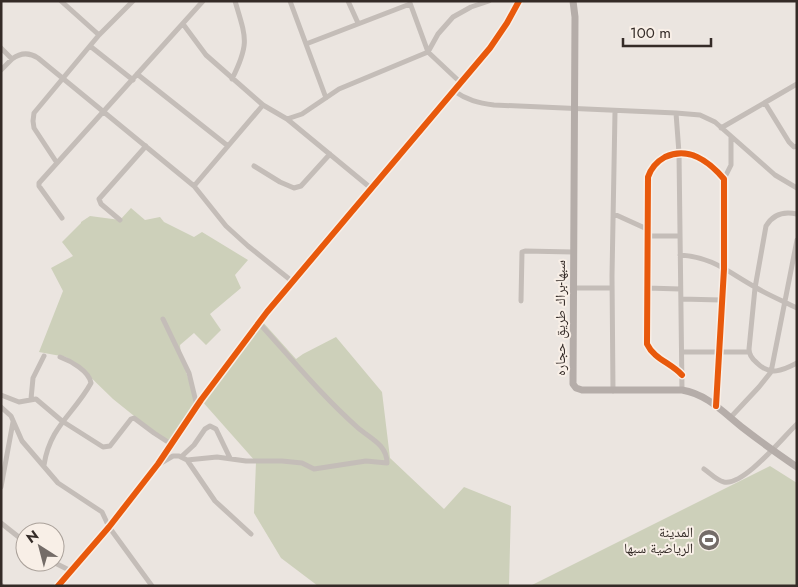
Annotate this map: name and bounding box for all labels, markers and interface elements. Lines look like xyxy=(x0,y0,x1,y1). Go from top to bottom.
scale bar xyxy=(623,15,710,47)
text: 100 m xyxy=(630,22,671,44)
street label: سبها-براك طريق حجاره xyxy=(550,260,570,376)
north arrow xyxy=(15,522,65,572)
place label: المدينة الرياضية سبها xyxy=(624,522,693,558)
text: N xyxy=(22,525,43,548)
sports icon: المدينة الرياضية سبها xyxy=(697,528,721,552)

